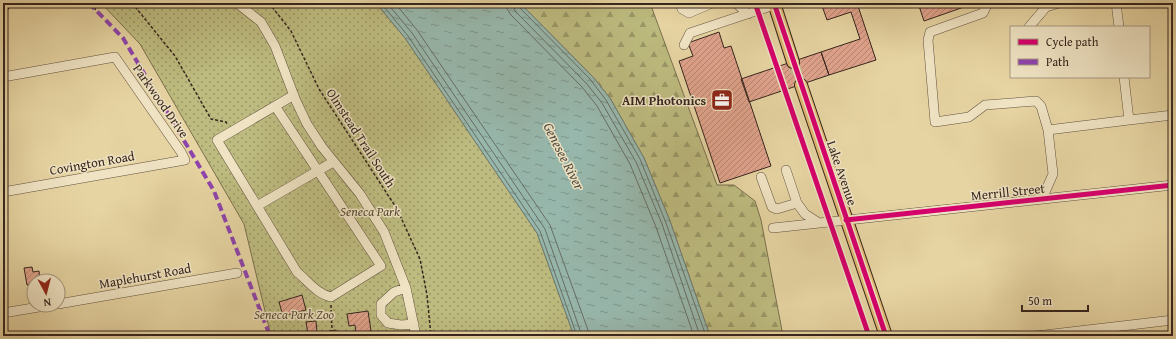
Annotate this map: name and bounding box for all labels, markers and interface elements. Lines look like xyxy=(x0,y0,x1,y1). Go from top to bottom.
legend xyxy=(1010,26,1150,78)
text: Cycle path xyxy=(1046,33,1099,50)
text: Path xyxy=(1046,53,1069,70)
street label: Parkwood Drive xyxy=(128,60,194,142)
street label: Olmstead Trail South xyxy=(322,85,401,192)
office icon: AIM Photonics xyxy=(709,87,735,113)
place label: AIM Photonics xyxy=(622,91,706,110)
water label: Genesee River xyxy=(538,119,590,194)
street label: Lake Avenue xyxy=(822,138,862,208)
street label: Covington Road xyxy=(48,146,136,180)
street label: Merrill Street xyxy=(970,179,1046,205)
park label: Seneca Park xyxy=(340,202,400,221)
street label: Maplehurst Road xyxy=(98,259,193,293)
north arrow xyxy=(26,273,66,313)
scale bar xyxy=(1022,287,1088,313)
text: 50 m xyxy=(1028,292,1052,309)
text: N xyxy=(42,295,52,311)
park label: Seneca Park Zoo xyxy=(254,305,334,324)

